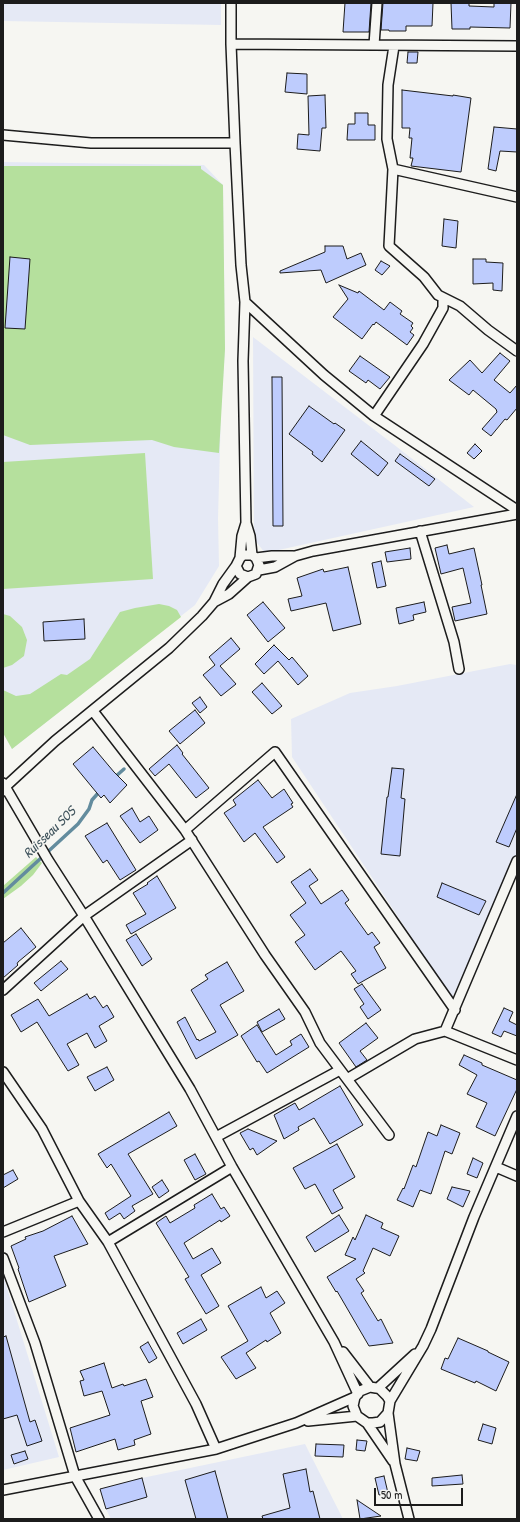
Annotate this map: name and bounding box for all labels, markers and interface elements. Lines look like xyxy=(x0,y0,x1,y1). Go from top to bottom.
water label: Ruisseau SOS xyxy=(20,804,80,862)
scale bar xyxy=(376,1480,465,1506)
text: 50 m xyxy=(381,1486,402,1503)

